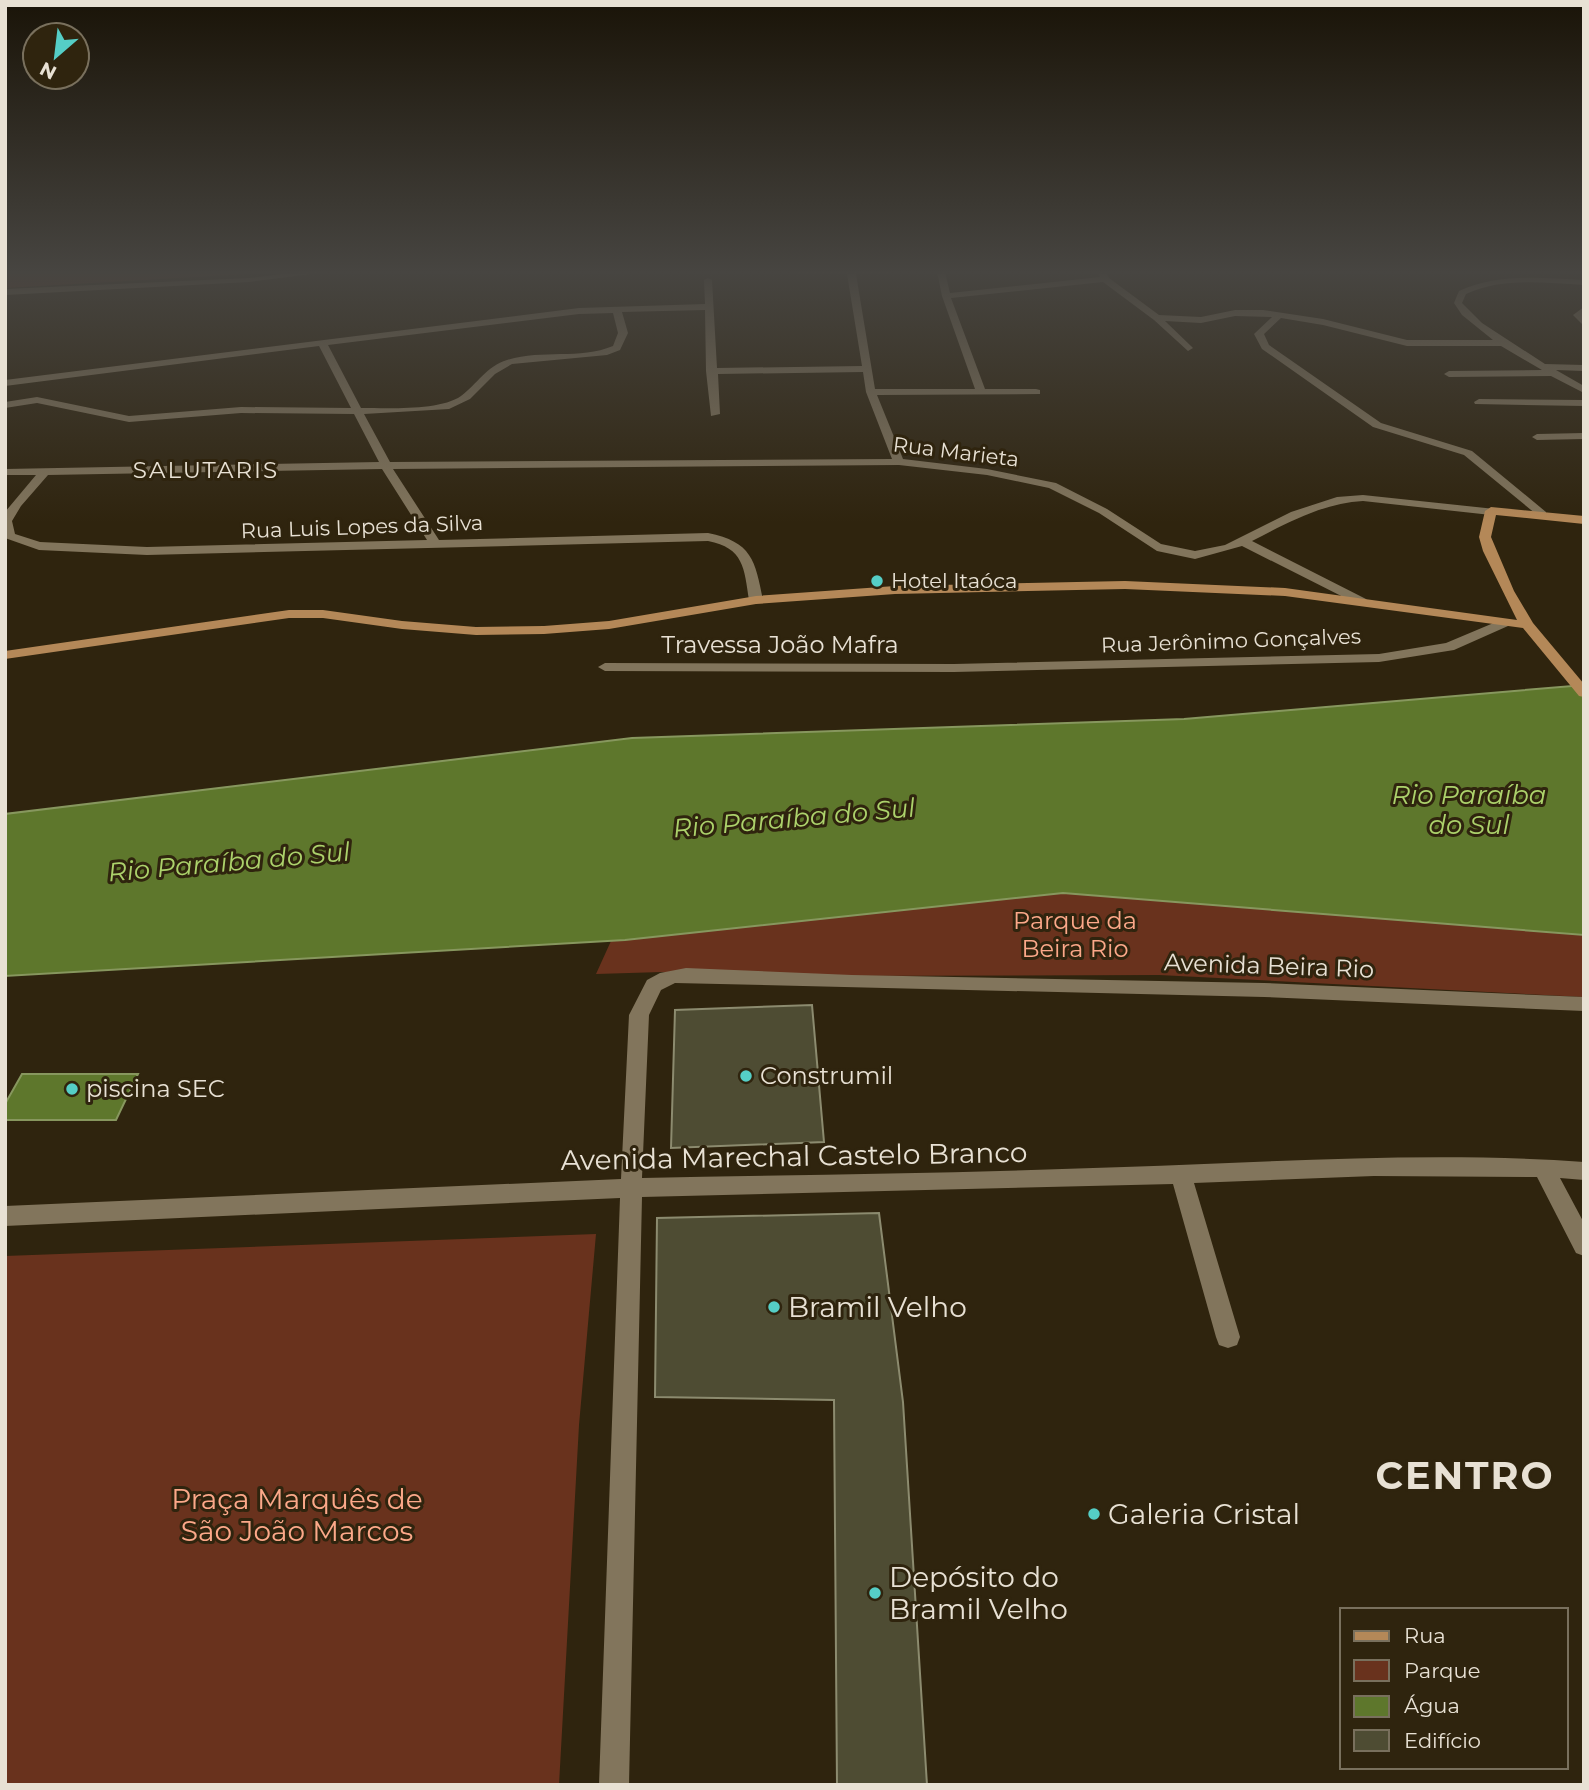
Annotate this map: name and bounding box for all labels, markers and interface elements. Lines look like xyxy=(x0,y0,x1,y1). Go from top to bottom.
north arrow xyxy=(21,21,91,91)
text: N xyxy=(36,57,60,84)
street label: Rua Marieta xyxy=(892,431,1020,472)
district label: SALUTARIS xyxy=(133,456,279,484)
street label: Rua Luis Lopes da Silva xyxy=(240,510,484,543)
place label: Hotel Itaóca xyxy=(891,568,1017,593)
marker: Hotel Itaóca xyxy=(869,573,885,589)
street label: Rua Jerônimo Gonçalves xyxy=(1101,623,1361,658)
street label: Travessa João Mafra xyxy=(661,630,899,659)
water label: Rio Paraíba do Sul xyxy=(1392,779,1546,841)
water label: Rio Paraíba do Sul xyxy=(672,791,916,845)
water label: Rio Paraíba do Sul xyxy=(107,835,351,889)
park label: Parque da Beira Rio xyxy=(1013,906,1137,963)
street label: Avenida Beira Rio xyxy=(1164,947,1375,984)
place label: Construmil xyxy=(760,1061,893,1090)
marker: Construmil xyxy=(738,1068,754,1084)
place label: piscina SEC xyxy=(86,1074,225,1103)
marker: piscina SEC xyxy=(64,1081,80,1097)
street label: Avenida Marechal Castelo Branco xyxy=(560,1135,1028,1177)
place label: Bramil Velho xyxy=(788,1290,967,1324)
marker: Bramil Velho xyxy=(766,1299,782,1315)
district label: CENTRO xyxy=(1375,1452,1555,1499)
park label: Praça Marquês de São João Marcos xyxy=(171,1482,423,1548)
place label: Galeria Cristal xyxy=(1108,1497,1300,1531)
marker: Galeria Cristal xyxy=(1086,1506,1102,1522)
place label: Depósito do Bramil Velho xyxy=(889,1560,1068,1626)
marker: Depósito do Bramil Velho xyxy=(867,1585,883,1601)
legend xyxy=(1340,1608,1568,1769)
text: Rua xyxy=(1404,1623,1446,1648)
text: Parque xyxy=(1404,1658,1480,1683)
text: Água xyxy=(1404,1693,1460,1718)
text: Edifício xyxy=(1404,1728,1481,1753)

